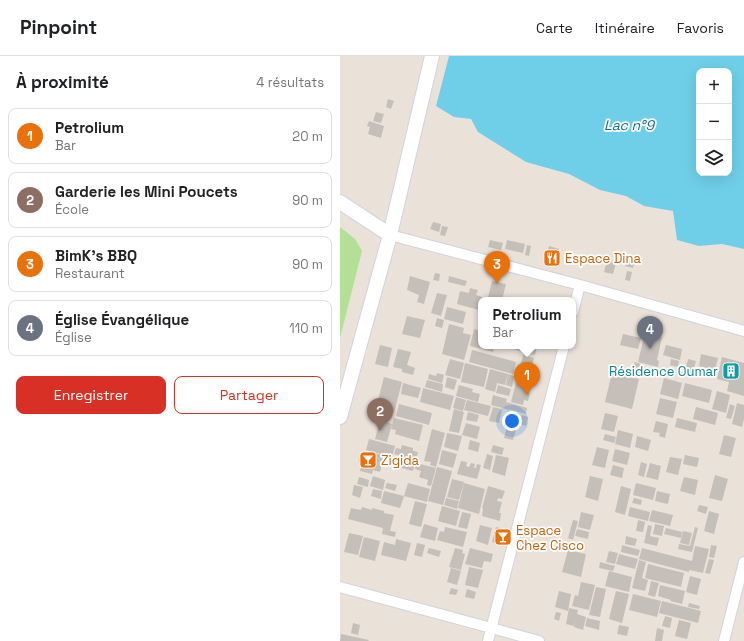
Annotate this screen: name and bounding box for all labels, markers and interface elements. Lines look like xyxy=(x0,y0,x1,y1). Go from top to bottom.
text: Pinpoint xyxy=(20,15,97,40)
text: Carte xyxy=(536,19,573,37)
text: Itinéraire xyxy=(595,19,655,37)
text: Favoris xyxy=(677,19,724,37)
map controls xyxy=(696,68,732,176)
button: + xyxy=(696,68,732,104)
text: À proximité xyxy=(16,71,109,93)
text: 4 résultats xyxy=(256,74,324,91)
button: − xyxy=(696,104,732,140)
water label: Lac n°9 xyxy=(604,116,655,134)
text: Petrolium xyxy=(55,118,124,137)
text: 1 xyxy=(27,128,33,145)
text: 20 m xyxy=(292,128,323,145)
text: Bar xyxy=(55,137,76,154)
button: layers xyxy=(696,140,732,176)
text: Garderie les Mini Poucets xyxy=(55,182,238,201)
text: 2 xyxy=(26,192,34,209)
text: 90 m xyxy=(292,192,323,209)
text: École xyxy=(55,201,89,218)
text: BimK's BBQ xyxy=(55,246,137,265)
restaurant icon: Espace Dina xyxy=(542,248,562,268)
place label: Espace Dina xyxy=(565,250,641,267)
pin: 3 xyxy=(484,251,510,284)
text: 3 xyxy=(26,256,34,273)
text: 90 m xyxy=(292,256,323,273)
text: Restaurant xyxy=(55,265,125,282)
popup xyxy=(478,297,576,349)
text: Petrolium xyxy=(492,305,562,324)
text: Église Évangélique xyxy=(55,310,189,329)
pin: 4 xyxy=(637,316,663,349)
text: 4 xyxy=(26,320,34,337)
text: 110 m xyxy=(289,320,323,337)
text: Bar xyxy=(492,324,513,341)
text: Église xyxy=(55,329,92,346)
building icon: Résidence Oumar xyxy=(721,361,741,381)
pin: 1 xyxy=(514,362,540,395)
place label: Résidence Oumar xyxy=(609,363,718,380)
button: Enregistrer xyxy=(16,376,166,414)
button: Partager xyxy=(174,376,324,414)
pin: 2 xyxy=(367,398,393,431)
your location xyxy=(502,411,522,431)
bar icon: Zigida xyxy=(358,450,378,470)
place label: Zigida xyxy=(381,452,420,469)
place label: Espace Chez Cisco xyxy=(516,522,584,554)
bar icon: Espace Chez Cisco xyxy=(493,527,513,547)

